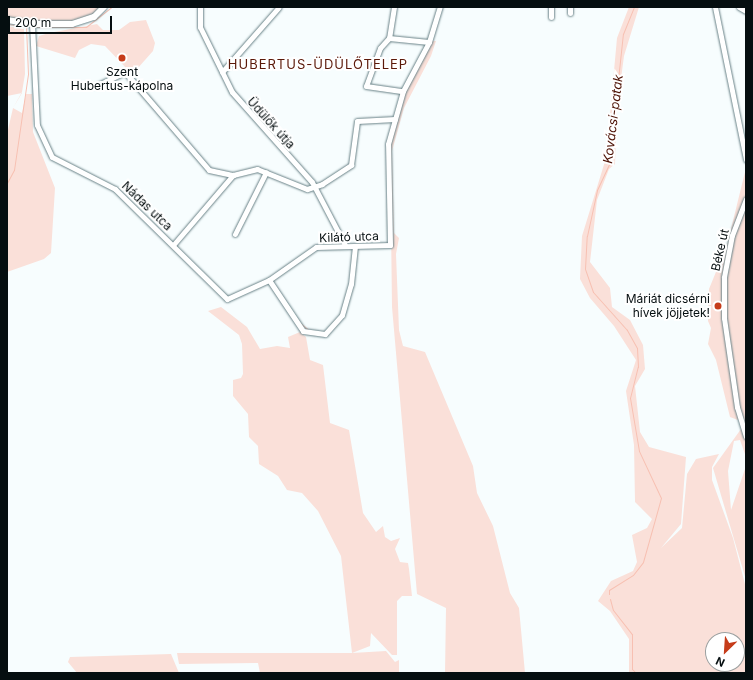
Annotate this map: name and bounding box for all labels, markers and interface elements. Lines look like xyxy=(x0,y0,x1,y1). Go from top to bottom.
scale bar xyxy=(10,8,114,34)
text: 200 m xyxy=(15,15,51,30)
marker: Szent Hubertus-kápolna xyxy=(117,53,127,63)
district label: HUBERTUS-ÜDÜLŐTELEP xyxy=(228,56,408,72)
place label: Szent Hubertus-kápolna xyxy=(71,65,173,93)
water label: Kovácsi-patak xyxy=(600,74,626,164)
street label: Üdülők útja xyxy=(244,94,298,152)
street label: Nádas utca xyxy=(119,179,175,233)
street label: Béke út xyxy=(708,228,732,272)
street label: Kilátó utca xyxy=(319,229,379,245)
place label: Máriát dicsérni hívek jöjjetek! xyxy=(626,292,710,320)
marker: Máriát dicsérni hívek jöjjetek! xyxy=(713,301,723,311)
north arrow xyxy=(705,632,745,672)
text: N xyxy=(714,654,727,670)

